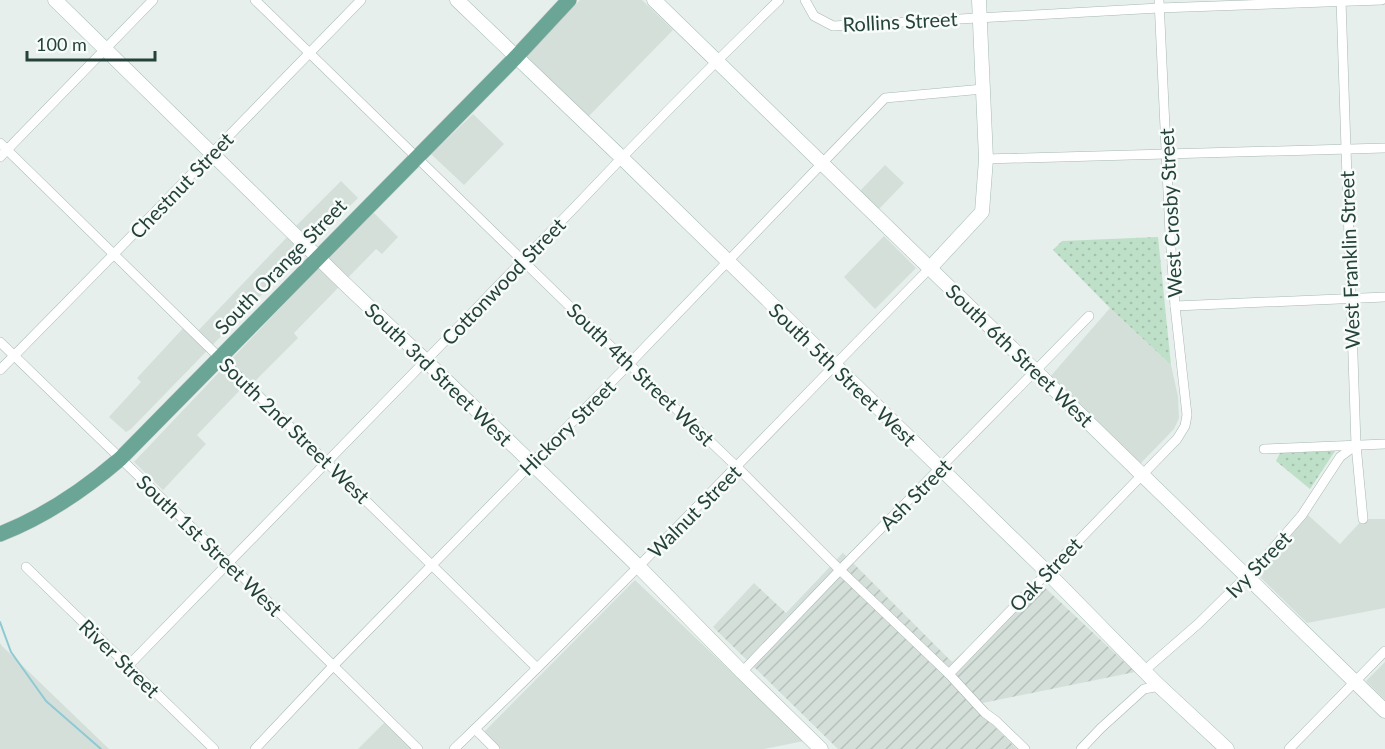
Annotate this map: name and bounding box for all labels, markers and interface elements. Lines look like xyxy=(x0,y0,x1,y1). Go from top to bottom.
street label: Rollins Street xyxy=(842,6,958,36)
scale bar xyxy=(27,24,154,62)
text: 100 m xyxy=(36,33,87,55)
street label: Chestnut Street xyxy=(124,127,238,243)
street label: West Crosby Street xyxy=(1154,128,1186,298)
street label: West Franklin Street xyxy=(1334,170,1364,350)
street label: South Orange Street xyxy=(209,193,351,339)
street label: Cottonwood Street xyxy=(436,212,570,350)
street label: South 6th Street West xyxy=(941,279,1099,431)
street label: South 3rd Street West xyxy=(361,298,517,450)
street label: South 4th Street West xyxy=(562,298,720,450)
street label: South 5th Street West xyxy=(764,298,922,450)
street label: South 2nd Street West xyxy=(215,352,375,508)
street label: Hickory Street xyxy=(514,374,620,480)
street label: Ash Street xyxy=(874,453,956,535)
street label: Walnut Street xyxy=(643,460,745,562)
street label: South 1st Street West xyxy=(132,469,288,621)
street label: Ivy Street xyxy=(1220,526,1296,602)
street label: Oak Street xyxy=(1004,532,1086,616)
street label: River Street xyxy=(75,614,165,702)

